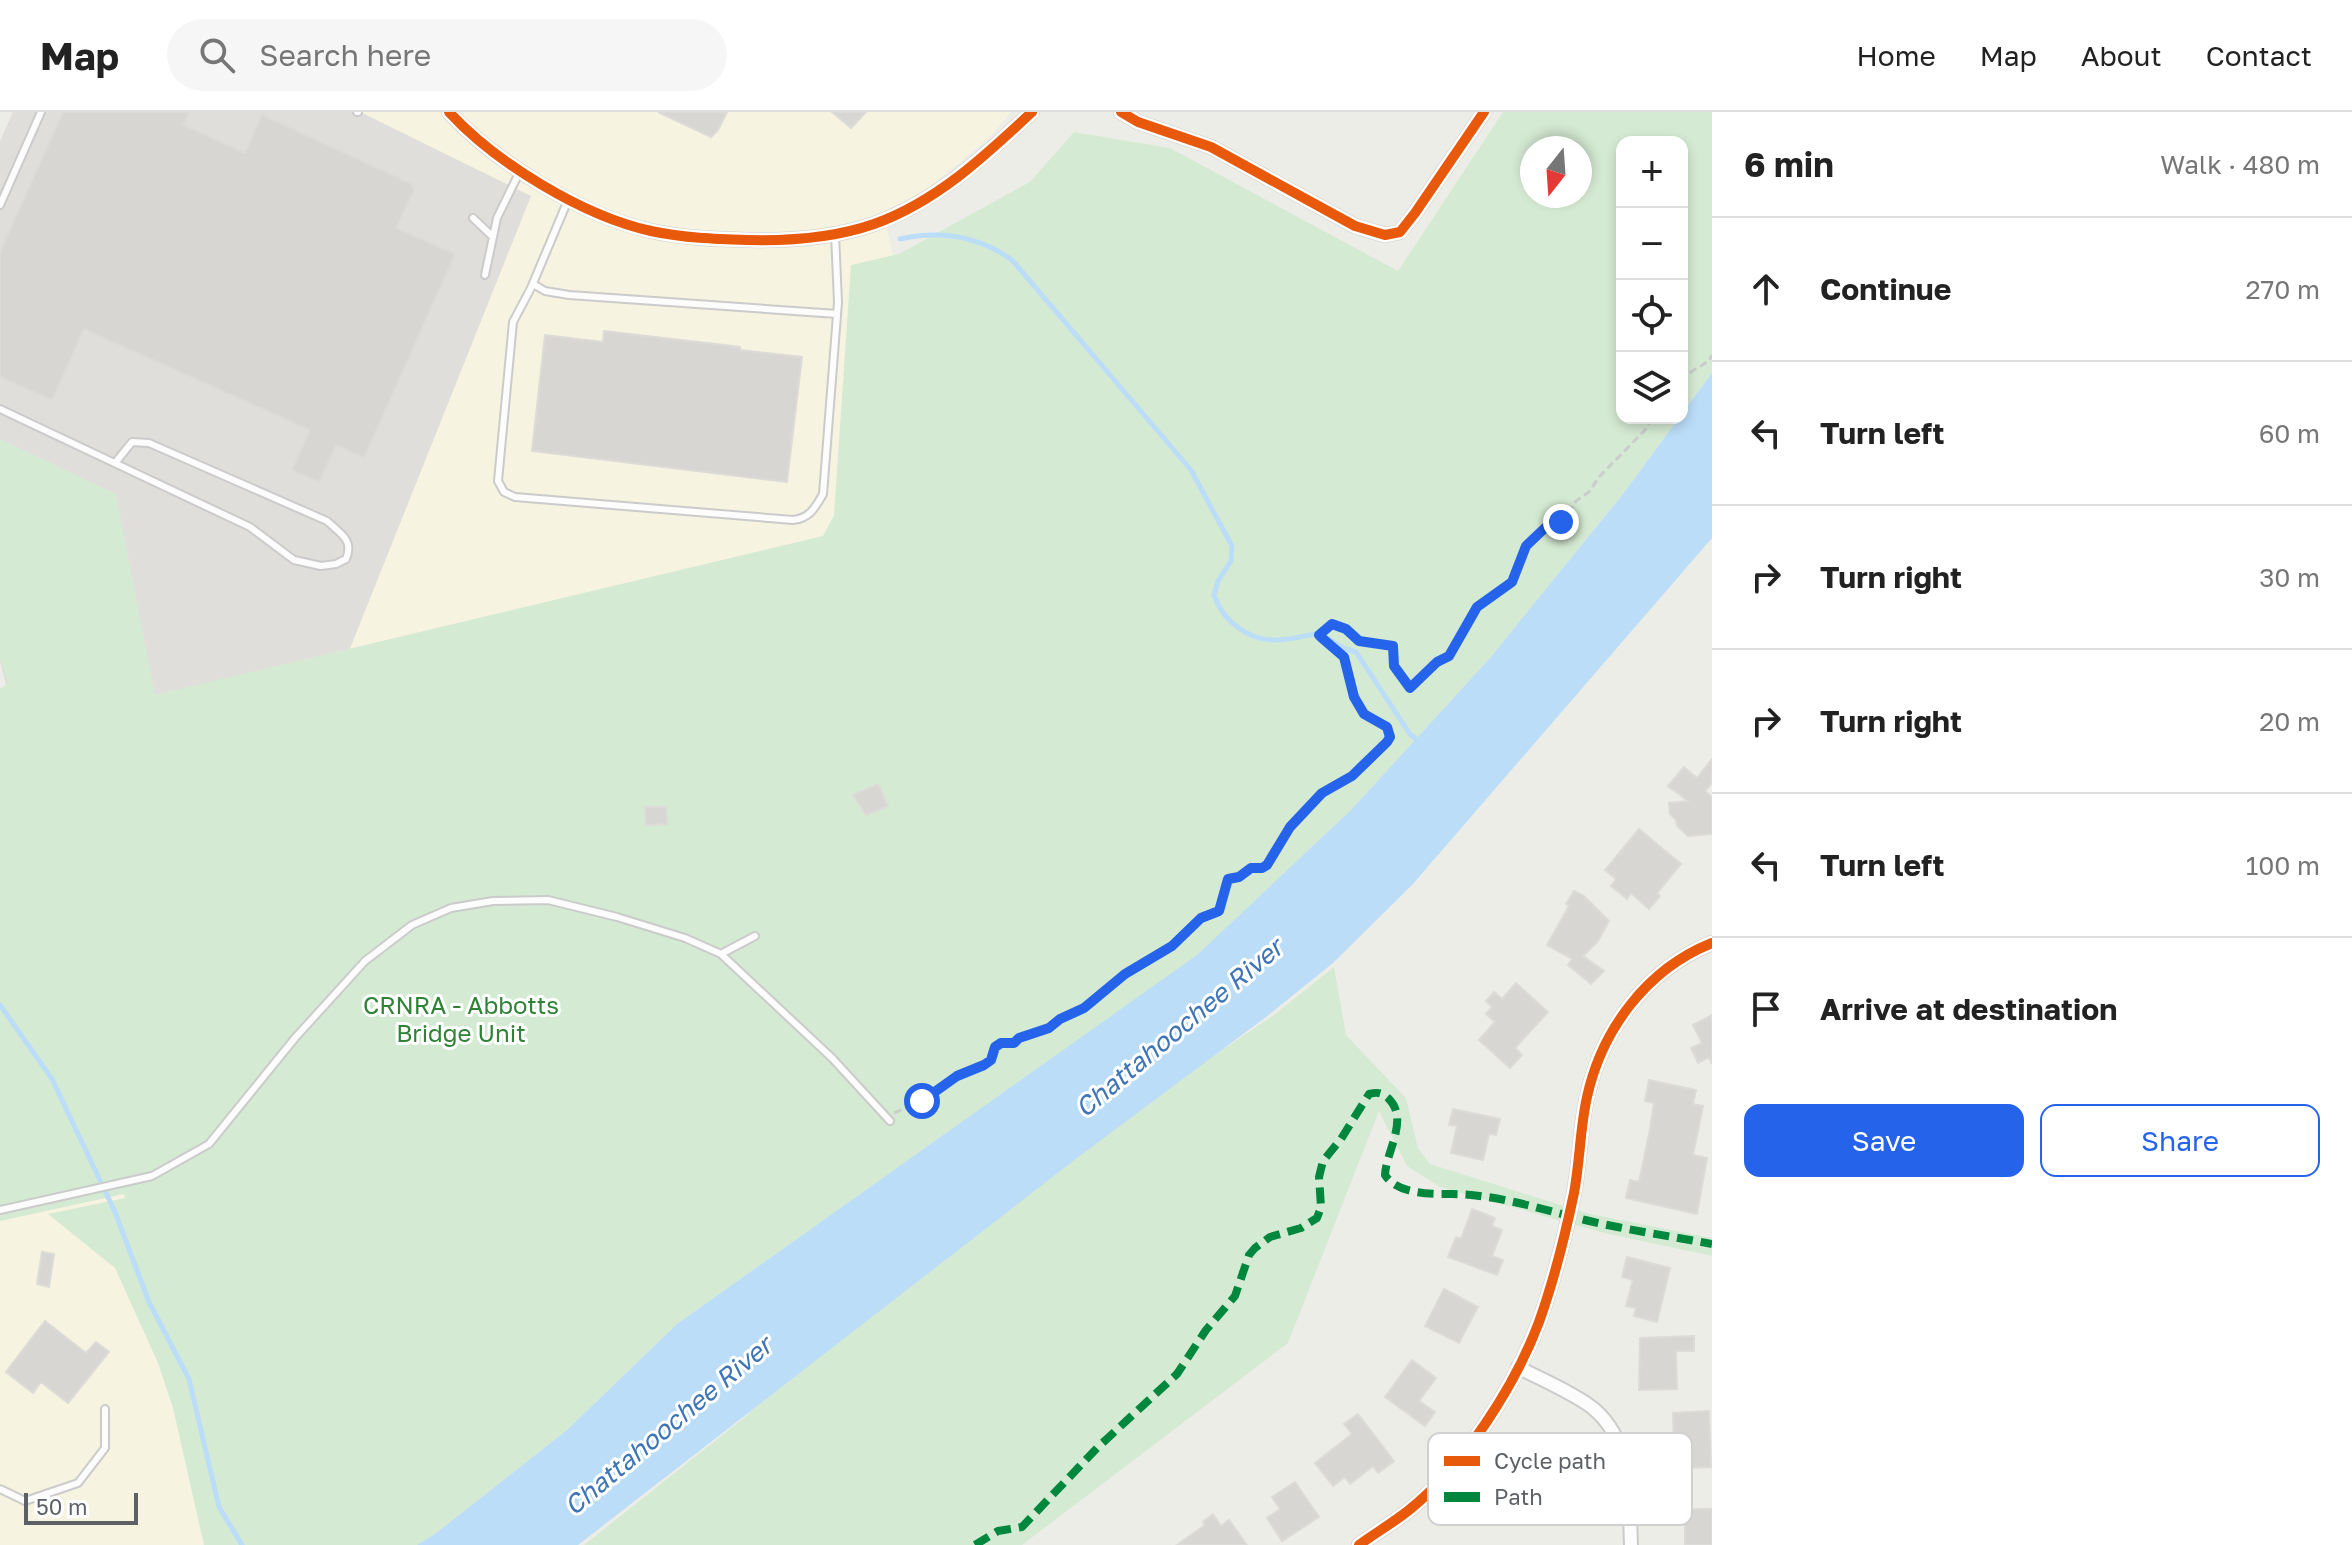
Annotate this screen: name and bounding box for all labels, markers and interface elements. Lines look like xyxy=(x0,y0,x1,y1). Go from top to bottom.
search box xyxy=(167,19,727,91)
text: Map xyxy=(40,33,119,78)
icon: search xyxy=(195,33,239,77)
text: Search here xyxy=(259,37,431,73)
text: Home xyxy=(1857,39,1936,72)
text: Map xyxy=(1980,39,2037,72)
text: About xyxy=(2081,39,2162,72)
text: Contact xyxy=(2206,39,2312,72)
north arrow xyxy=(1520,136,1592,208)
map controls xyxy=(1616,136,1688,424)
button: + xyxy=(1616,136,1688,208)
text: 6 min xyxy=(1744,144,1834,184)
text: Walk · 480 m xyxy=(2160,149,2320,180)
button: − xyxy=(1616,208,1688,280)
icon: ahead xyxy=(1744,267,1788,311)
text: Continue xyxy=(1820,271,1951,307)
text: 270 m xyxy=(2246,274,2320,305)
button: locate xyxy=(1616,280,1688,352)
button: layers xyxy=(1616,352,1688,424)
icon: left xyxy=(1744,411,1788,455)
text: Turn left xyxy=(1820,415,1945,451)
text: 60 m xyxy=(2259,418,2320,449)
route end xyxy=(1543,504,1579,540)
icon: right xyxy=(1744,555,1788,599)
text: Turn right xyxy=(1820,559,1962,595)
text: 30 m xyxy=(2259,562,2320,593)
icon: right xyxy=(1744,699,1788,743)
text: Turn right xyxy=(1820,703,1962,739)
text: 20 m xyxy=(2259,706,2320,737)
icon: left xyxy=(1744,843,1788,887)
text: Turn left xyxy=(1820,847,1945,883)
text: 100 m xyxy=(2246,850,2320,881)
water label: Chattahoochee River xyxy=(1069,929,1292,1123)
icon: arrive xyxy=(1744,987,1788,1031)
park label: CRNRA - Abbotts Bridge Unit xyxy=(363,990,559,1047)
text: Arrive at destination xyxy=(1820,991,2117,1027)
route start xyxy=(904,1083,940,1119)
button: Save xyxy=(1744,1104,2024,1177)
button: Share xyxy=(2040,1104,2320,1177)
water label: Chattahoochee River xyxy=(558,1327,781,1521)
legend xyxy=(1428,1433,1692,1525)
text: Cycle path xyxy=(1494,1447,1606,1474)
text: Path xyxy=(1494,1483,1543,1510)
scale bar xyxy=(24,1489,138,1525)
text: 50 m xyxy=(36,1493,87,1520)

